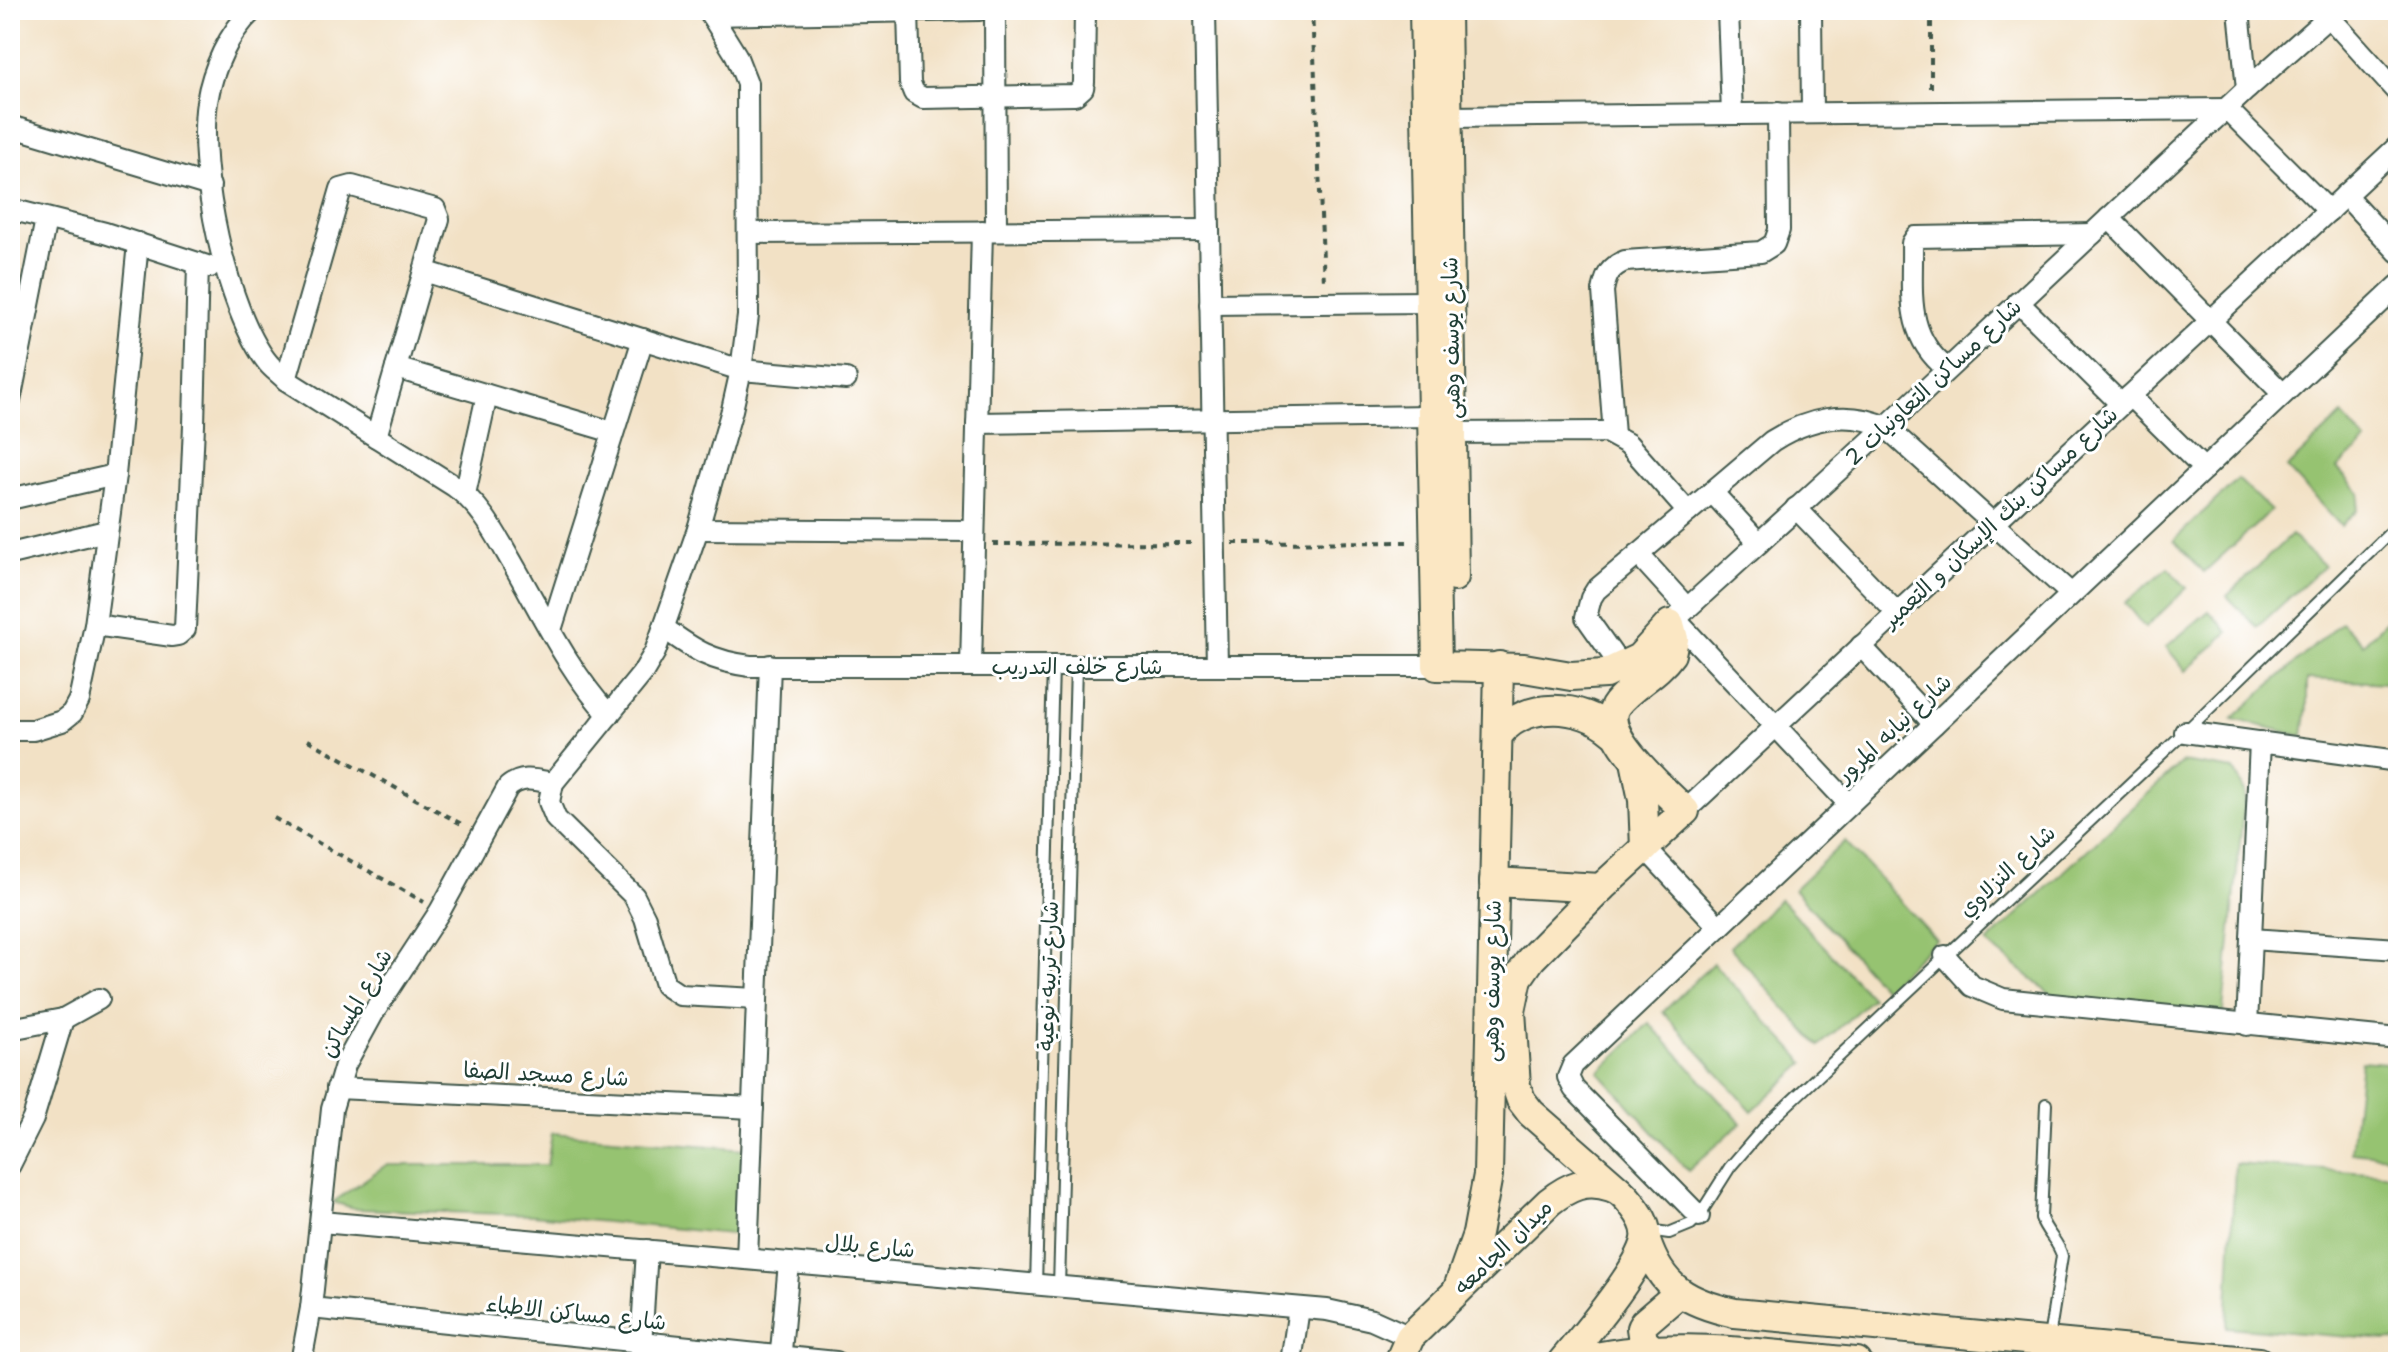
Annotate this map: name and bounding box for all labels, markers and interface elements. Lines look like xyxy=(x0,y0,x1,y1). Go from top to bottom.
street label: شارع يوسف وهبى xyxy=(1435,257,1468,419)
street label: شارع مساكن التعاونيات 2 xyxy=(1838,292,2029,473)
street label: شارع مساكن بنك الإسكان و التعمير xyxy=(1875,400,2125,636)
street label: شارع خلف التدريب xyxy=(991,652,1163,682)
street label: شارع نيابه المرور xyxy=(1829,667,1958,791)
street label: شارع النزلاوي xyxy=(1952,819,2063,925)
street label: شارع يوسف وهبى xyxy=(1476,900,1509,1062)
street label: شارع تربيه نوعية xyxy=(1031,901,1066,1051)
street label: شارع المساكن xyxy=(313,943,400,1063)
street label: شارع مسجد الصفا xyxy=(462,1055,630,1094)
street label: ميدان الجامعه xyxy=(1448,1193,1558,1301)
street label: شارع بلال xyxy=(824,1228,916,1265)
street label: شارع مساكن الاطباء xyxy=(484,1289,668,1338)

